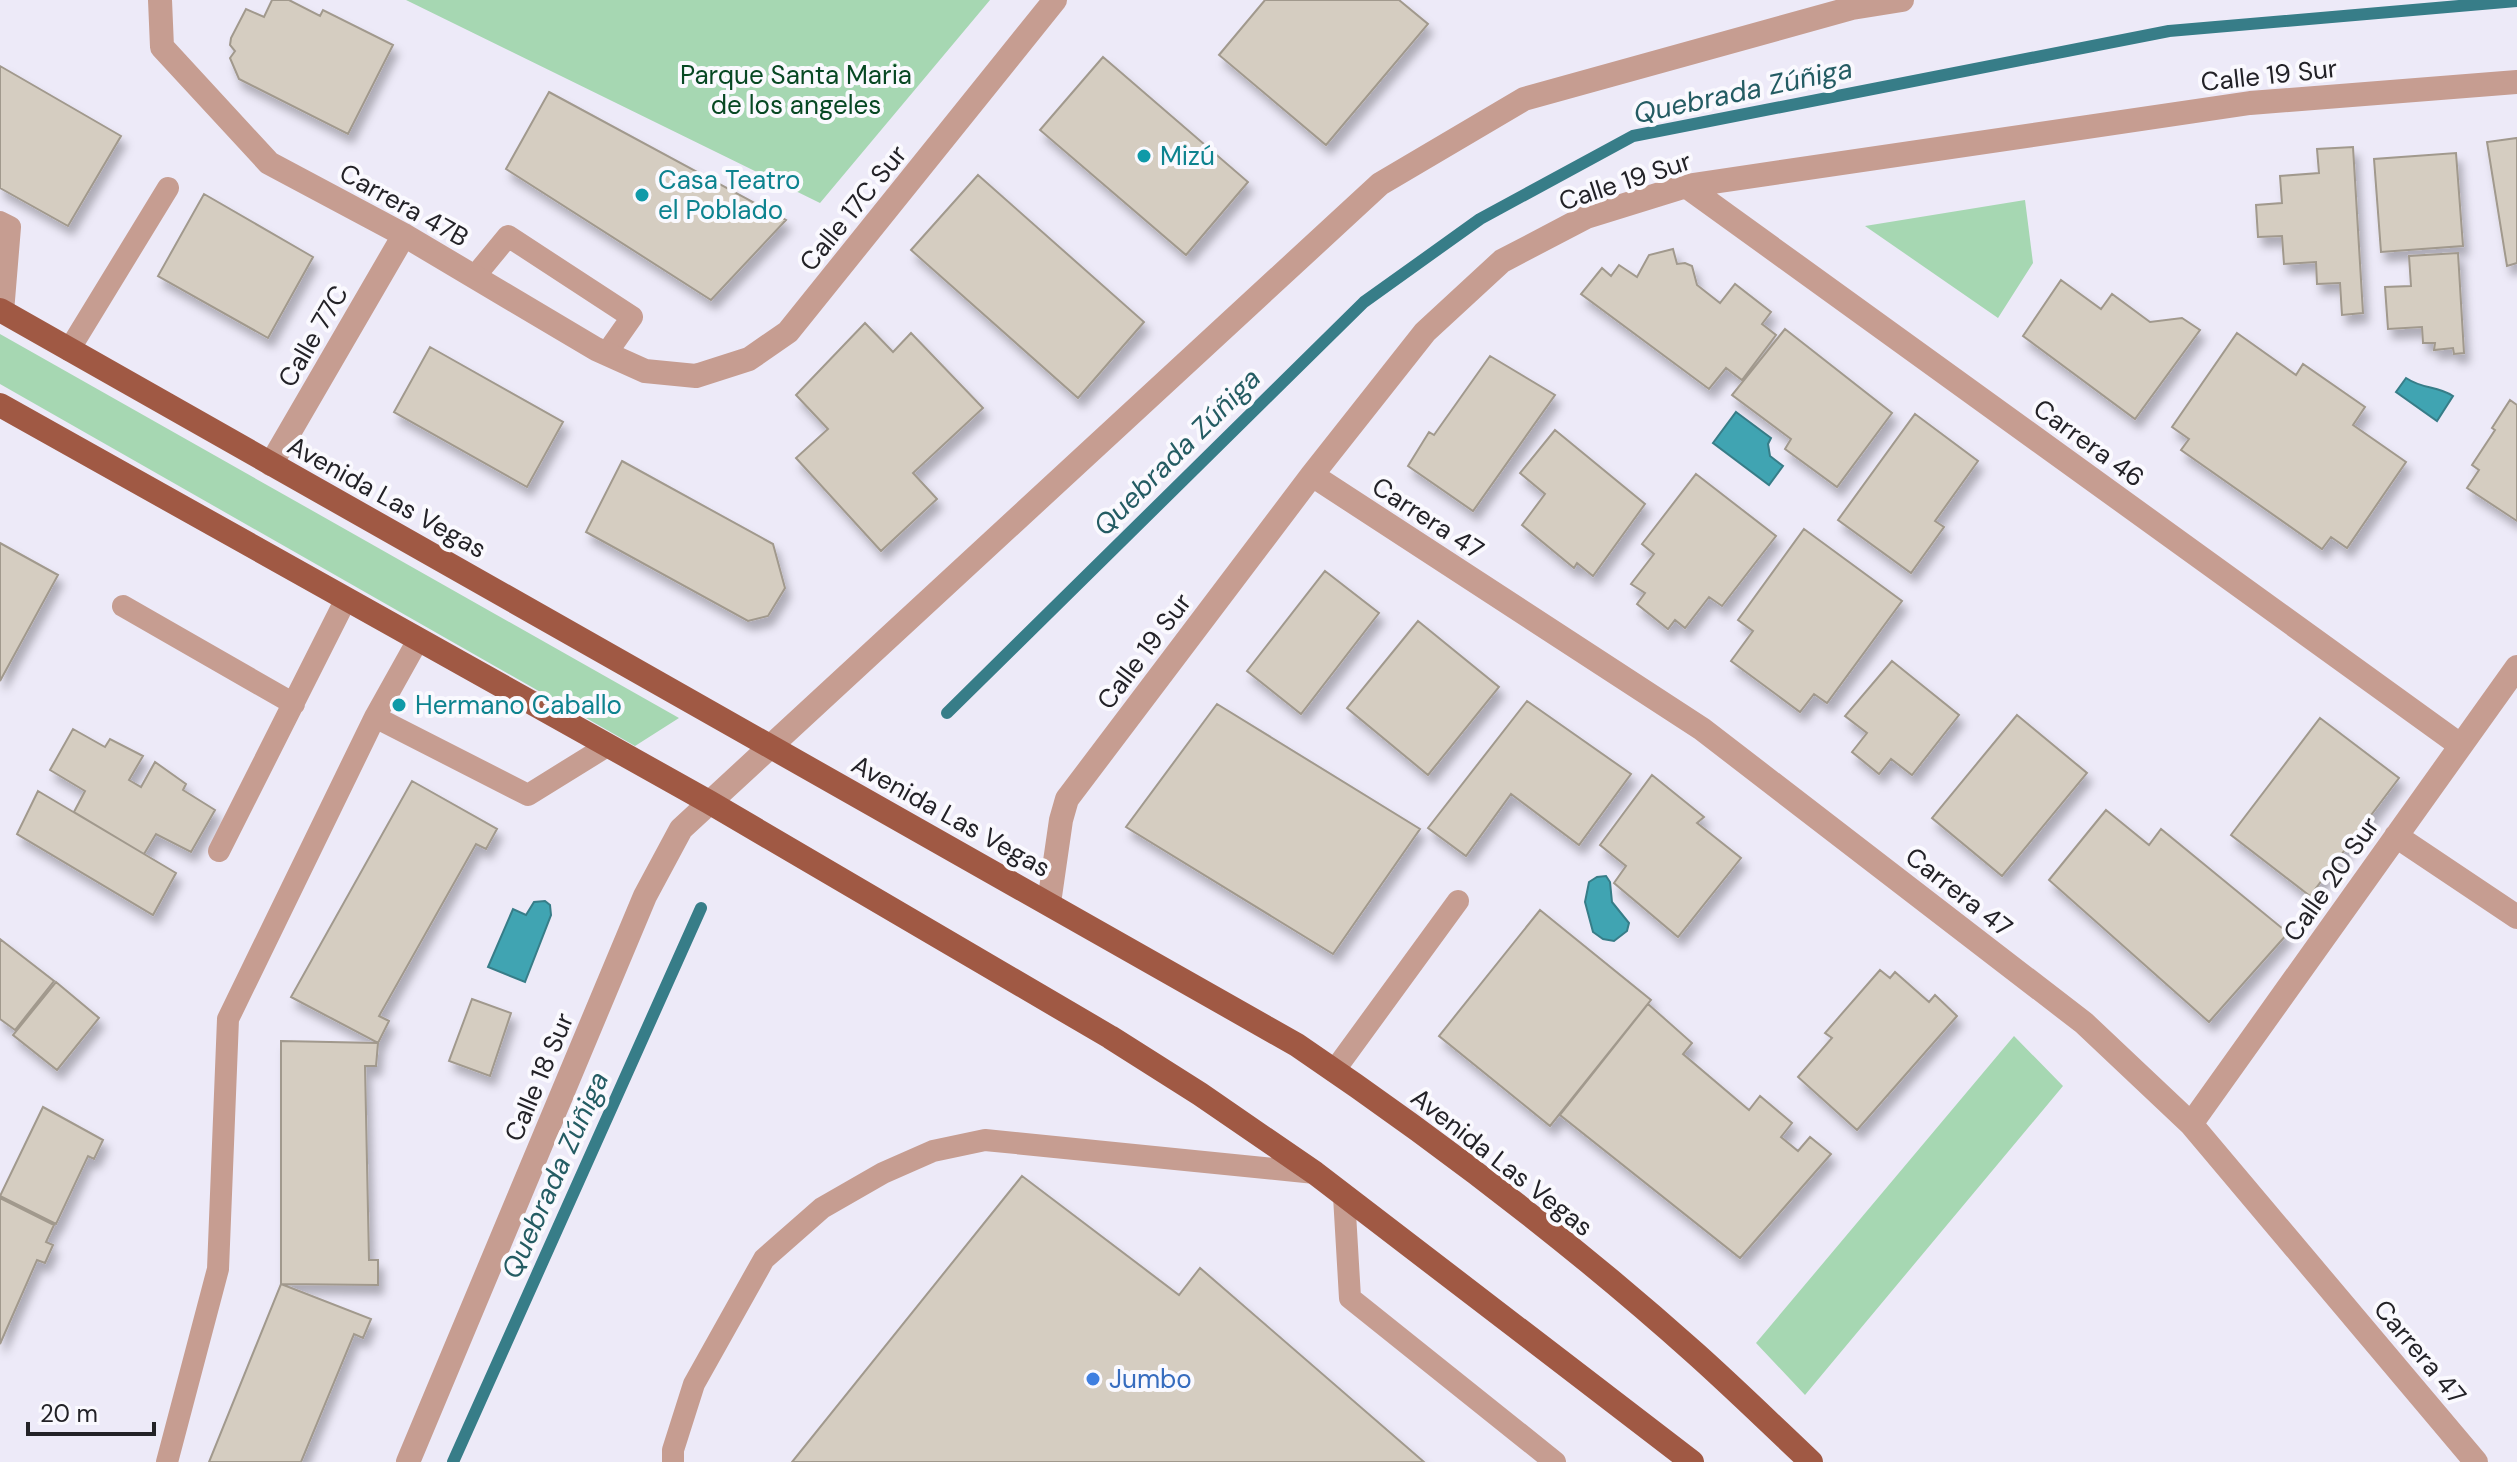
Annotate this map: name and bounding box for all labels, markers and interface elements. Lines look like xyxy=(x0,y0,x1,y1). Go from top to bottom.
water label: Quebrada Zúñiga xyxy=(1630,50,1856,132)
street label: Calle 19 Sur xyxy=(2199,51,2339,99)
park label: Parque Santa Maria de los angeles xyxy=(680,58,912,122)
street label: Calle 17C Sur xyxy=(792,138,914,278)
place label: Mizú xyxy=(1160,139,1215,173)
street label: Calle 19 Sur xyxy=(1555,144,1695,218)
marker: Mizú xyxy=(1135,147,1153,165)
street label: Carrera 47B xyxy=(334,156,474,254)
place label: Casa Teatro el Poblado xyxy=(658,163,800,227)
marker: Casa Teatro el Poblado xyxy=(633,186,651,204)
street label: Calle 77C xyxy=(270,279,356,393)
water label: Quebrada Zúñiga xyxy=(1085,360,1269,544)
street label: Carrera 46 xyxy=(2027,391,2151,495)
street label: Avenida Las Vegas xyxy=(282,428,492,566)
street label: Carrera 47 xyxy=(1366,469,1490,567)
street label: Calle 19 Sur xyxy=(1089,586,1199,716)
place label: Hermano Caballo xyxy=(415,688,622,722)
marker: Hermano Caballo xyxy=(390,696,408,714)
street label: Avenida Las Vegas xyxy=(846,747,1056,885)
street label: Calle 20 Sur xyxy=(2275,810,2387,948)
street label: Carrera 47 xyxy=(1899,840,2019,944)
street label: Calle 18 Sur xyxy=(497,1008,581,1146)
water label: Quebrada Zúñiga xyxy=(493,1066,617,1284)
street label: Avenida Las Vegas xyxy=(1404,1080,1600,1244)
street label: Carrera 47 xyxy=(2366,1293,2474,1411)
place label: Jumbo xyxy=(1109,1362,1192,1396)
marker: Jumbo xyxy=(1084,1370,1102,1388)
scale bar xyxy=(28,1386,154,1436)
text: 20 m xyxy=(40,1398,98,1429)

